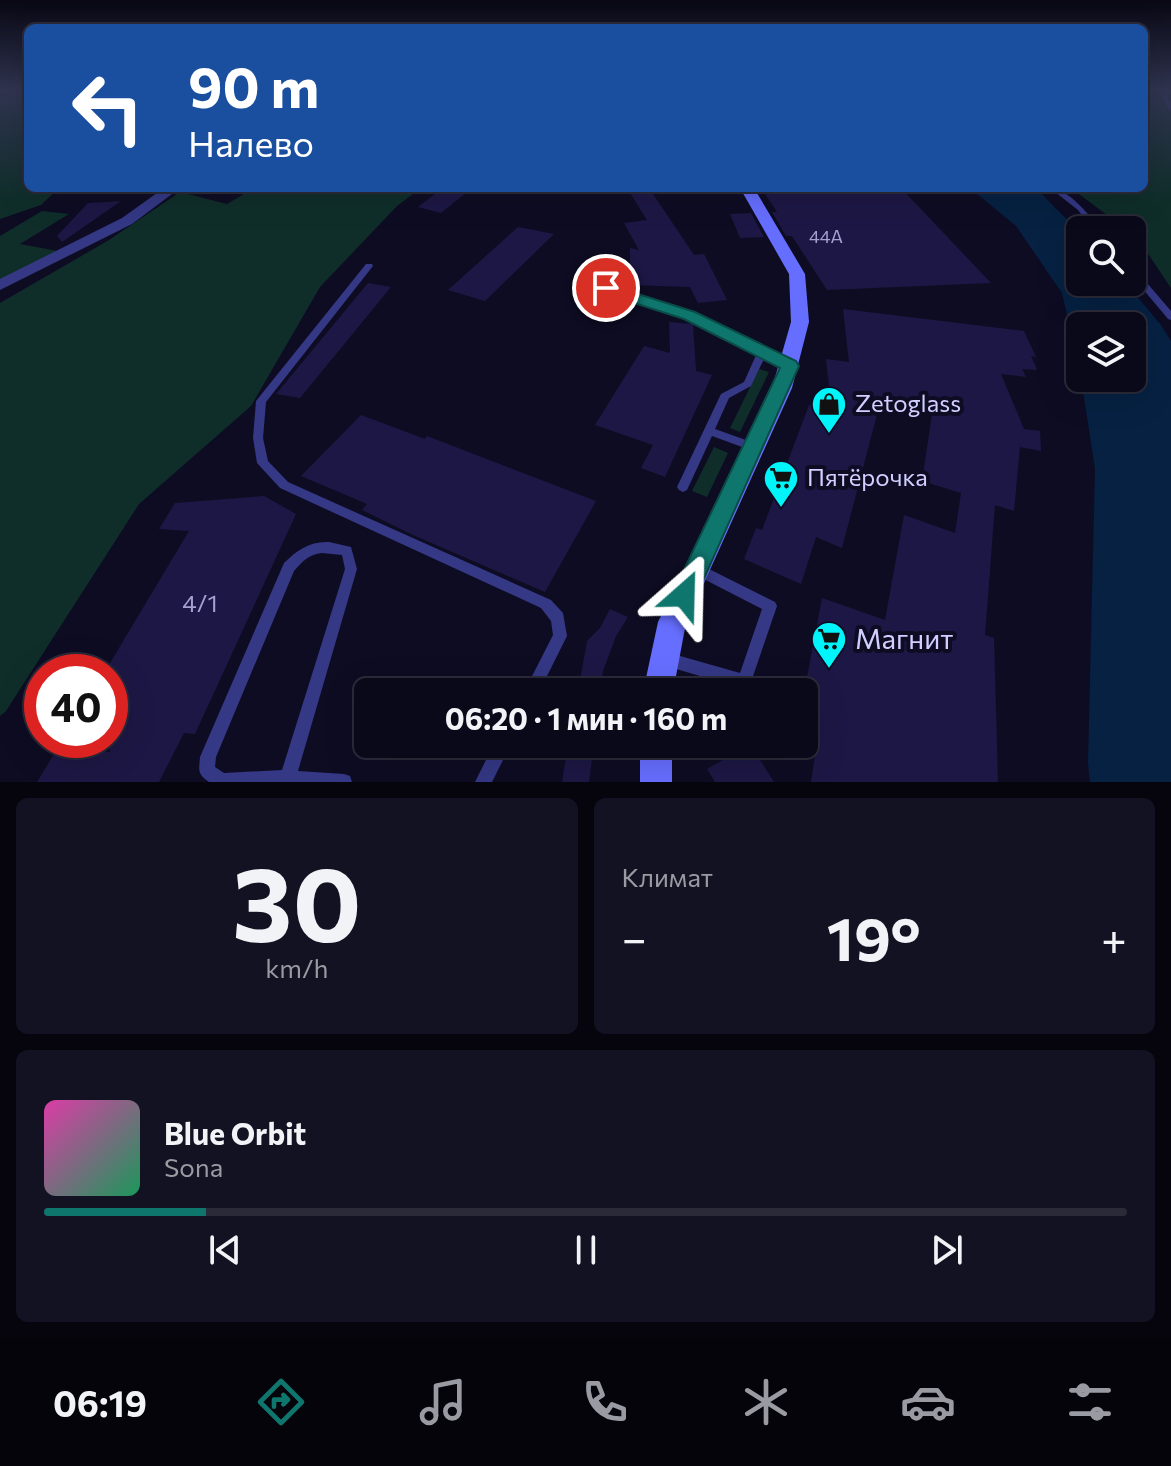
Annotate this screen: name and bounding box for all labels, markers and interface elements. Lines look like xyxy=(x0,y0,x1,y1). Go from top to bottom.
text: 90 m xyxy=(188,51,319,120)
icon: left xyxy=(56,56,160,160)
text: Налево xyxy=(188,120,314,164)
map controls xyxy=(1066,216,1146,392)
button: search xyxy=(1066,216,1146,296)
house number: 44А xyxy=(809,225,843,247)
pin xyxy=(572,254,640,322)
icon: arrive xyxy=(584,266,628,310)
button: layers xyxy=(1066,312,1146,392)
shop icon: Zetoglass xyxy=(810,385,848,435)
place label: Zetoglass xyxy=(855,388,961,417)
supermarket icon: Пятёрочка xyxy=(762,459,800,509)
place label: Пятёрочка xyxy=(807,462,928,491)
position arrow xyxy=(642,553,726,637)
house number: 4/1 xyxy=(182,588,218,617)
supermarket icon: Магнит xyxy=(810,620,848,670)
place label: Магнит xyxy=(855,621,954,655)
speed limit sign: 40 xyxy=(24,654,128,758)
text: 06:20 · 1 мин · 160 m xyxy=(445,699,727,736)
text: 30 xyxy=(232,836,362,963)
text: Климат xyxy=(622,861,713,892)
text: 19° xyxy=(827,900,921,973)
text: − xyxy=(622,910,647,964)
text: + xyxy=(1101,910,1127,964)
text: km/h xyxy=(265,952,328,983)
text: Blue Orbit xyxy=(164,1114,306,1151)
text: Sona xyxy=(164,1151,223,1182)
icon: previous xyxy=(203,1228,247,1272)
icon: pause xyxy=(564,1228,608,1272)
icon: next xyxy=(925,1228,969,1272)
icon: directions xyxy=(253,1374,309,1430)
icon: music xyxy=(415,1374,471,1430)
icon: phone xyxy=(577,1374,633,1430)
icon: climate xyxy=(738,1374,794,1430)
icon: car xyxy=(900,1374,956,1430)
icon: filters xyxy=(1062,1374,1118,1430)
text: 06:19 xyxy=(53,1380,147,1424)

